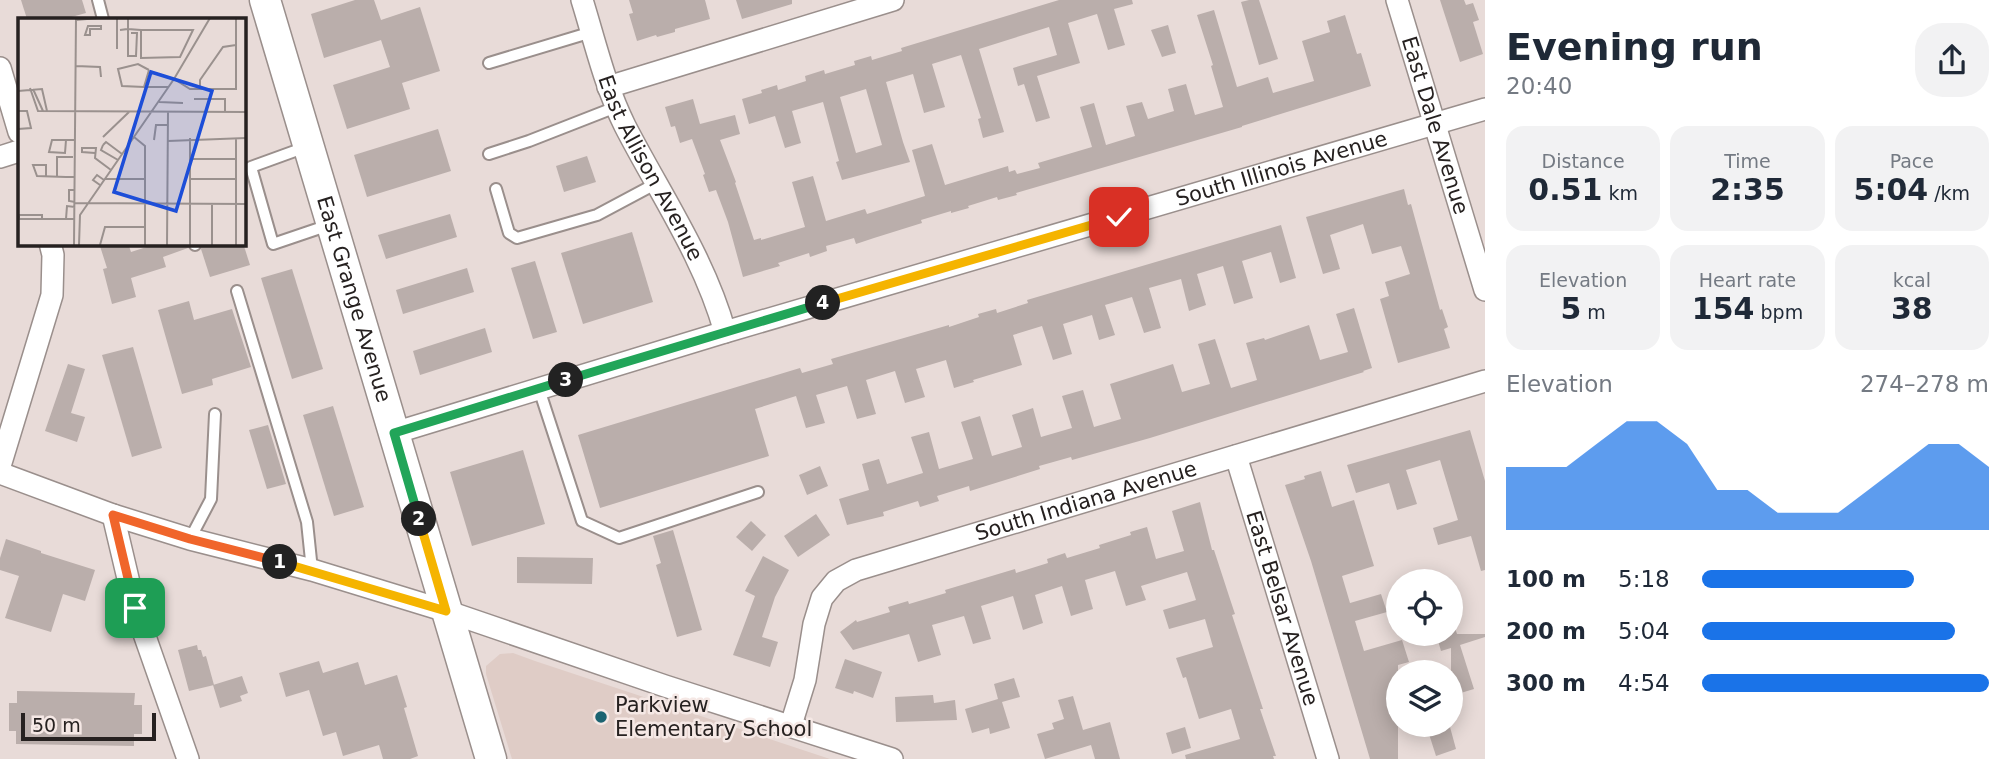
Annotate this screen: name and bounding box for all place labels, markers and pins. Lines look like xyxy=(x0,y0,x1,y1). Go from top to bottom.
pin xyxy=(1089,187,1149,247)
pin: 4 xyxy=(806,286,840,320)
pin: 3 xyxy=(548,362,584,398)
pin: 2 xyxy=(402,502,436,536)
pin: 1 xyxy=(262,544,298,580)
pin xyxy=(105,578,165,638)
place label: Parkview Elementary School xyxy=(615,693,812,741)
marker: Parkview Elementary School xyxy=(593,709,609,725)

